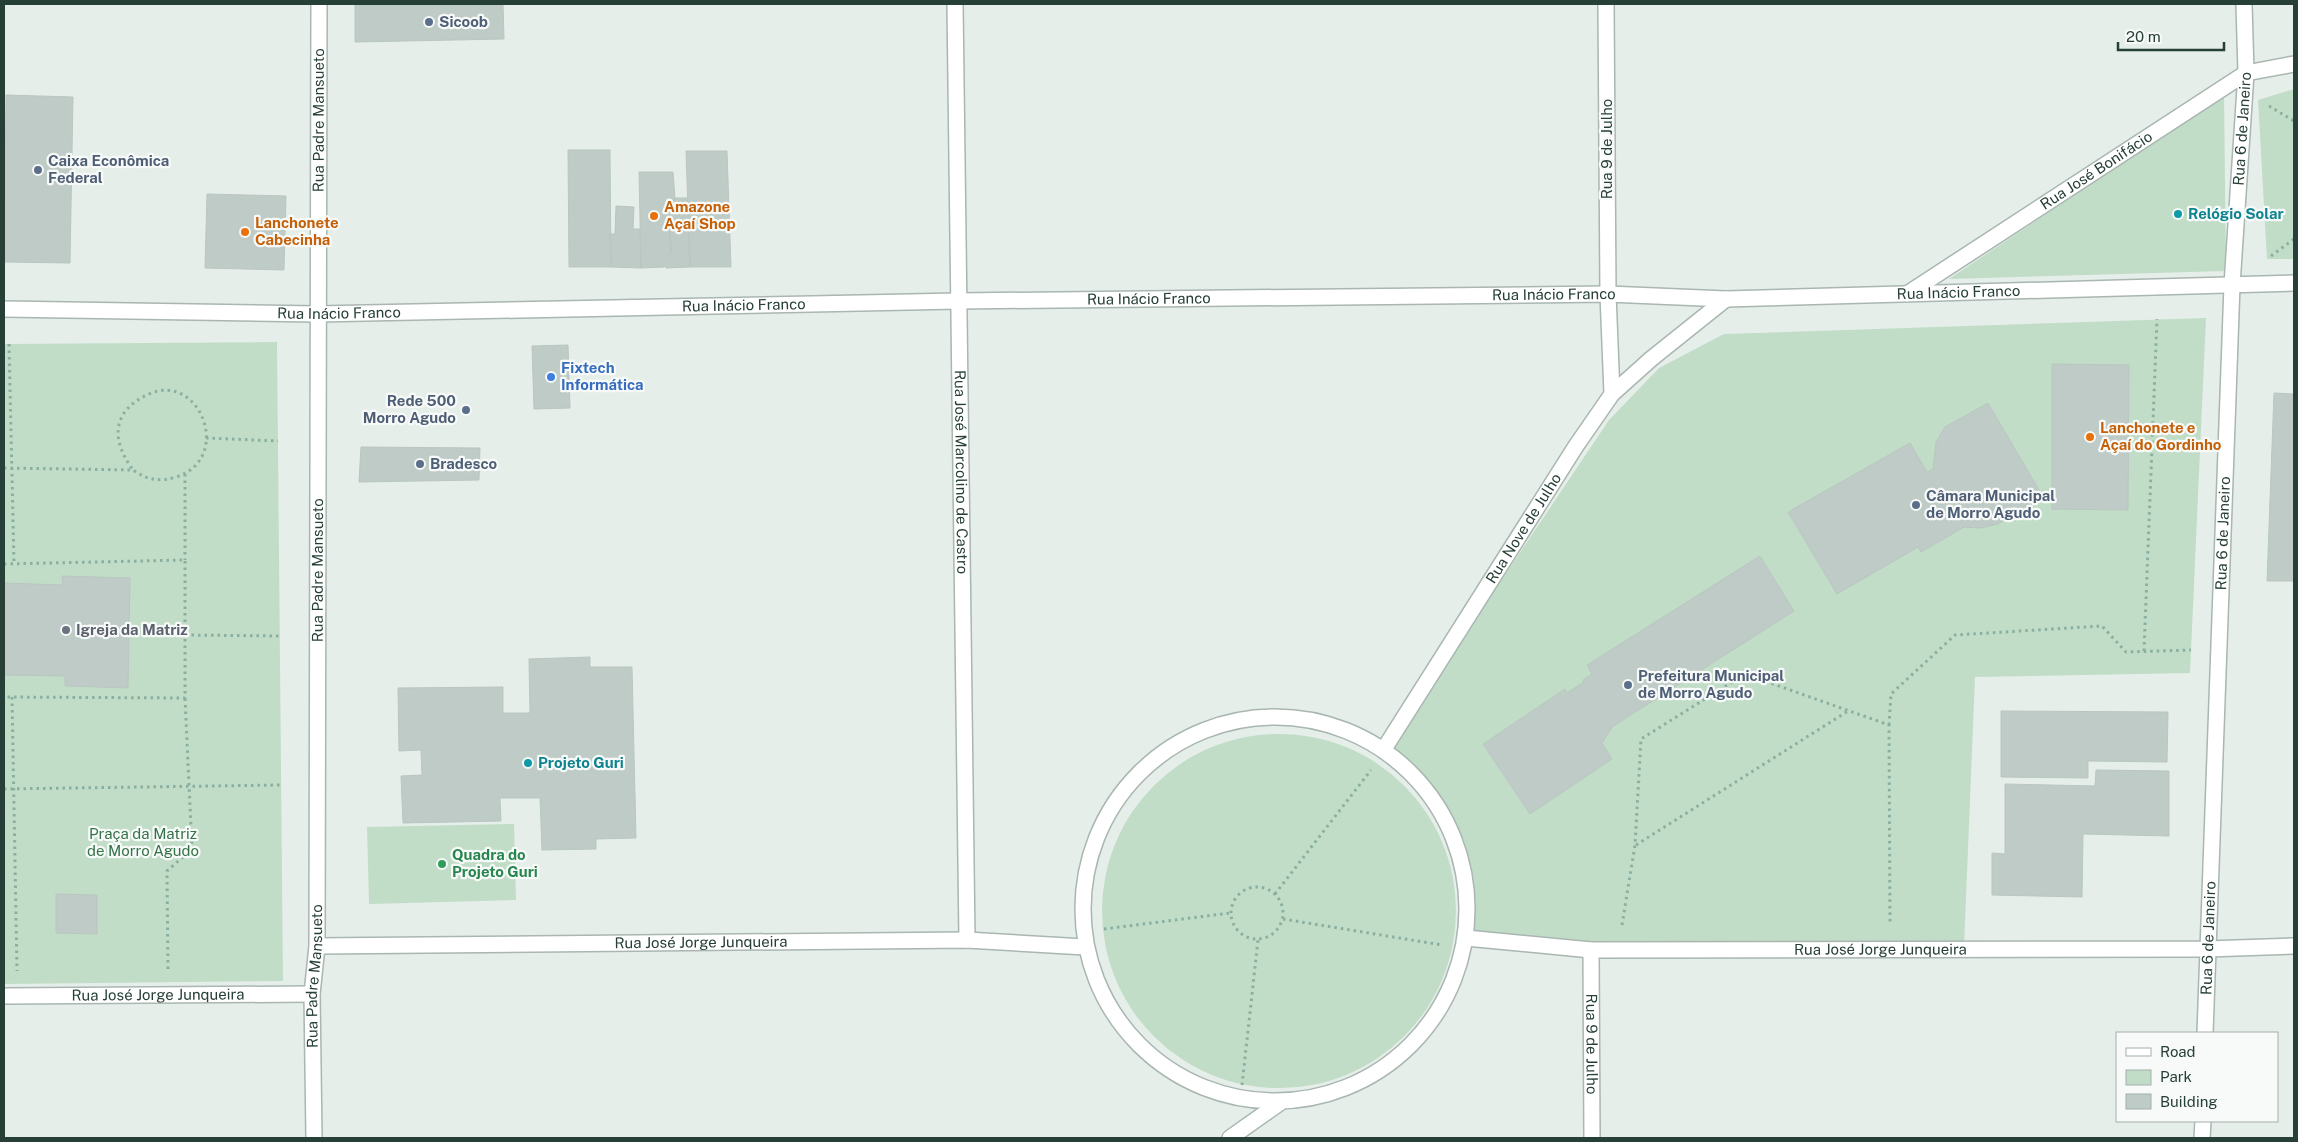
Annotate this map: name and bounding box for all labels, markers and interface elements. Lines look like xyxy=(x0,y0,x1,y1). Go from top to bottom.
place label: Sicoob xyxy=(439,13,488,30)
marker: Sicoob xyxy=(423,16,435,28)
scale bar xyxy=(2118,20,2224,52)
text: 20 m xyxy=(2126,28,2161,45)
street label: Rua Padre Mansueto xyxy=(310,48,327,192)
street label: Rua 6 de Janeiro xyxy=(2230,71,2254,186)
street label: Rua 9 de Julho xyxy=(1598,99,1615,199)
street label: Rua José Bonifácio xyxy=(2037,127,2155,213)
place label: Caixa Econômica Federal xyxy=(48,152,169,186)
marker: Caixa Econômica Federal xyxy=(32,164,44,176)
place label: Amazone Açaí Shop xyxy=(664,198,736,232)
place label: Relógio Solar xyxy=(2188,205,2284,222)
marker: Relógio Solar xyxy=(2172,208,2184,220)
marker: Amazone Açaí Shop xyxy=(648,210,660,222)
place label: Lanchonete Cabecinha xyxy=(255,214,339,248)
marker: Lanchonete Cabecinha xyxy=(239,226,251,238)
street label: Rua Inácio Franco xyxy=(1896,282,2021,302)
street label: Rua Inácio Franco xyxy=(1492,285,1616,303)
street label: Rua Inácio Franco xyxy=(1087,289,1211,308)
street label: Rua Inácio Franco xyxy=(682,295,806,315)
street label: Rua Inácio Franco xyxy=(277,303,401,322)
place label: Fixtech Informática xyxy=(561,359,644,393)
street label: Rua José Marcolino de Castro xyxy=(952,370,971,574)
marker: Fixtech Informática xyxy=(545,371,557,383)
place label: Rede 500 Morro Agudo xyxy=(363,392,456,426)
marker: Rede 500 Morro Agudo xyxy=(460,404,472,416)
place label: Lanchonete e Açaí do Gordinho xyxy=(2100,419,2222,453)
marker: Lanchonete e Açaí do Gordinho xyxy=(2084,431,2096,443)
place label: Bradesco xyxy=(430,455,498,472)
marker: Bradesco xyxy=(414,458,426,470)
street label: Rua Nove de Julho xyxy=(1482,470,1564,586)
street label: Rua 6 de Janeiro xyxy=(2212,476,2233,590)
place label: Câmara Municipal de Morro Agudo xyxy=(1926,487,2055,521)
street label: Rua Padre Mansueto xyxy=(309,498,326,642)
marker: Câmara Municipal de Morro Agudo xyxy=(1910,499,1922,511)
place label: Igreja da Matriz xyxy=(76,621,188,638)
marker: Igreja da Matriz xyxy=(60,624,72,636)
place label: Prefeitura Municipal de Morro Agudo xyxy=(1638,667,1784,701)
marker: Prefeitura Municipal de Morro Agudo xyxy=(1622,679,1634,691)
place label: Projeto Guri xyxy=(538,754,624,771)
marker: Projeto Guri xyxy=(522,757,534,769)
park label: Praça da Matriz de Morro Agudo xyxy=(87,825,199,859)
place label: Quadra do Projeto Guri xyxy=(452,846,538,880)
marker: Quadra do Projeto Guri xyxy=(436,858,448,870)
street label: Rua 6 de Janeiro xyxy=(2197,881,2218,995)
street label: Rua Padre Mansueto xyxy=(303,904,325,1048)
street label: Rua José Jorge Junqueira xyxy=(614,933,787,951)
street label: Rua José Jorge Junqueira xyxy=(1794,940,1967,958)
street label: Rua José Jorge Junqueira xyxy=(72,985,244,1004)
street label: Rua 9 de Julho xyxy=(1583,994,1601,1094)
legend xyxy=(2116,1032,2278,1122)
text: Road xyxy=(2160,1043,2196,1060)
text: Park xyxy=(2160,1068,2192,1085)
text: Building xyxy=(2160,1093,2218,1110)

